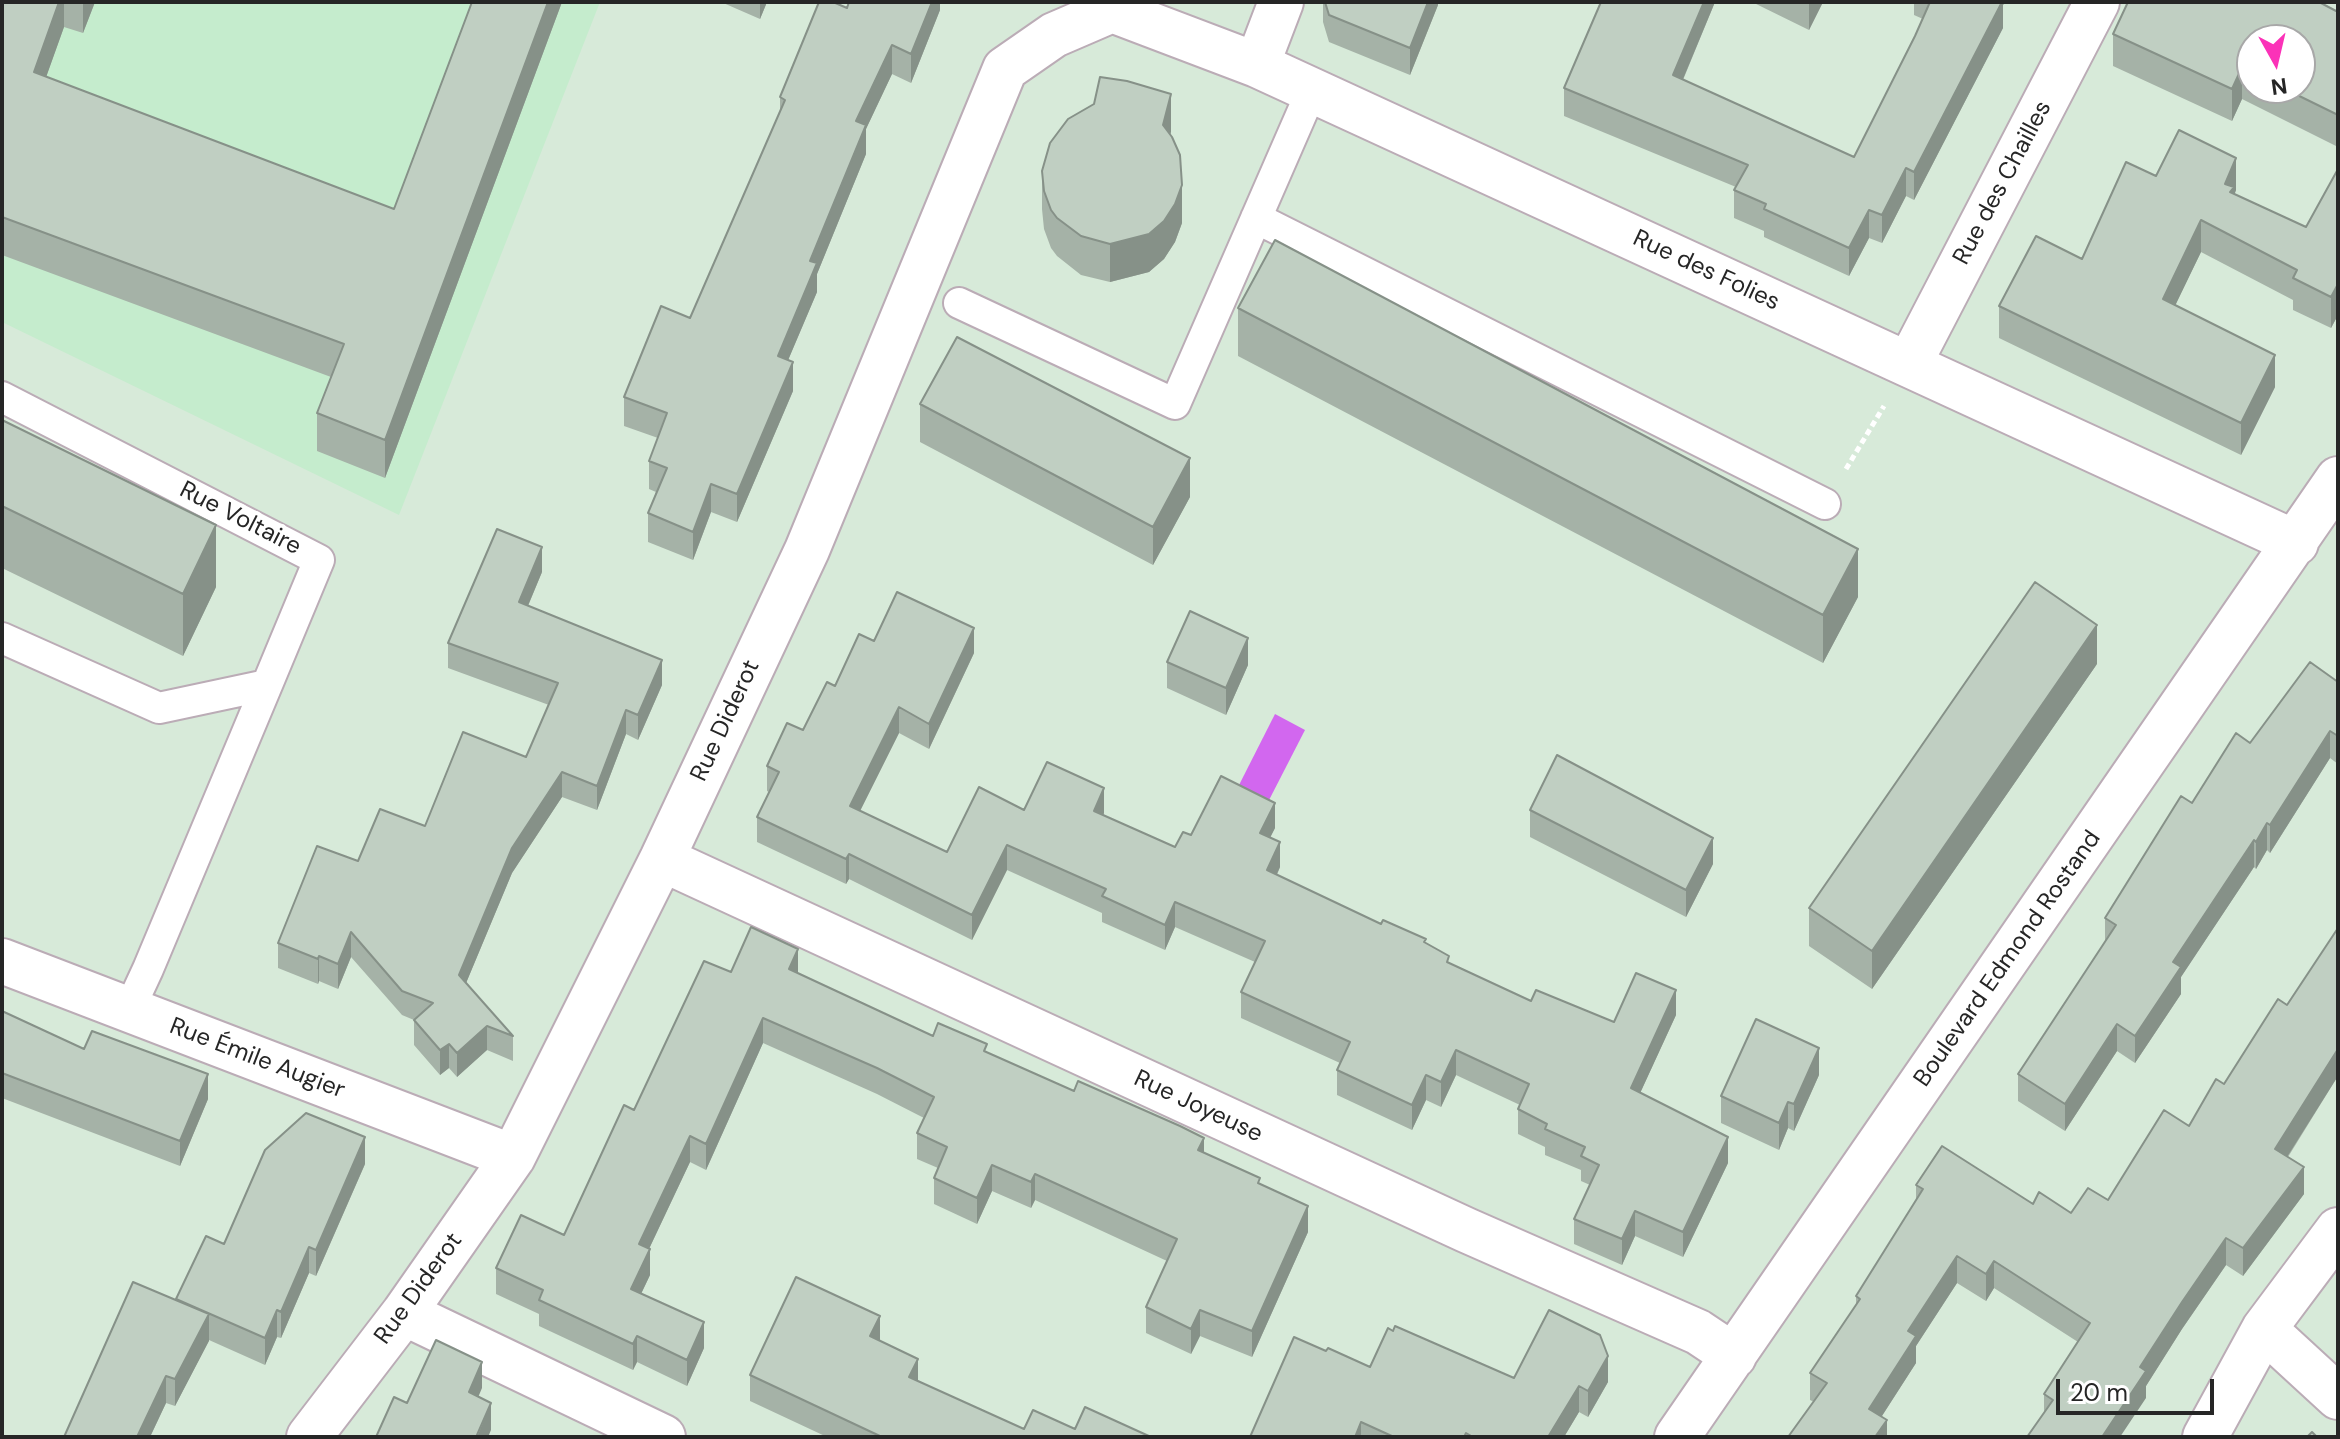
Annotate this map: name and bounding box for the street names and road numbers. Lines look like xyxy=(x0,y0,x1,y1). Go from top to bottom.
street label: Rue des Chailles xyxy=(1948,96,2058,270)
street label: Rue des Folies xyxy=(1628,224,1784,318)
street label: Rue Voltaire xyxy=(174,476,306,562)
street label: Rue Diderot xyxy=(685,656,767,786)
street label: Boulevard Edmond Rostand xyxy=(1908,825,2108,1093)
street label: Rue Émile Augier xyxy=(165,1012,349,1106)
street label: Rue Joyeuse xyxy=(1129,1065,1267,1149)
street label: Rue Diderot xyxy=(369,1228,469,1350)

